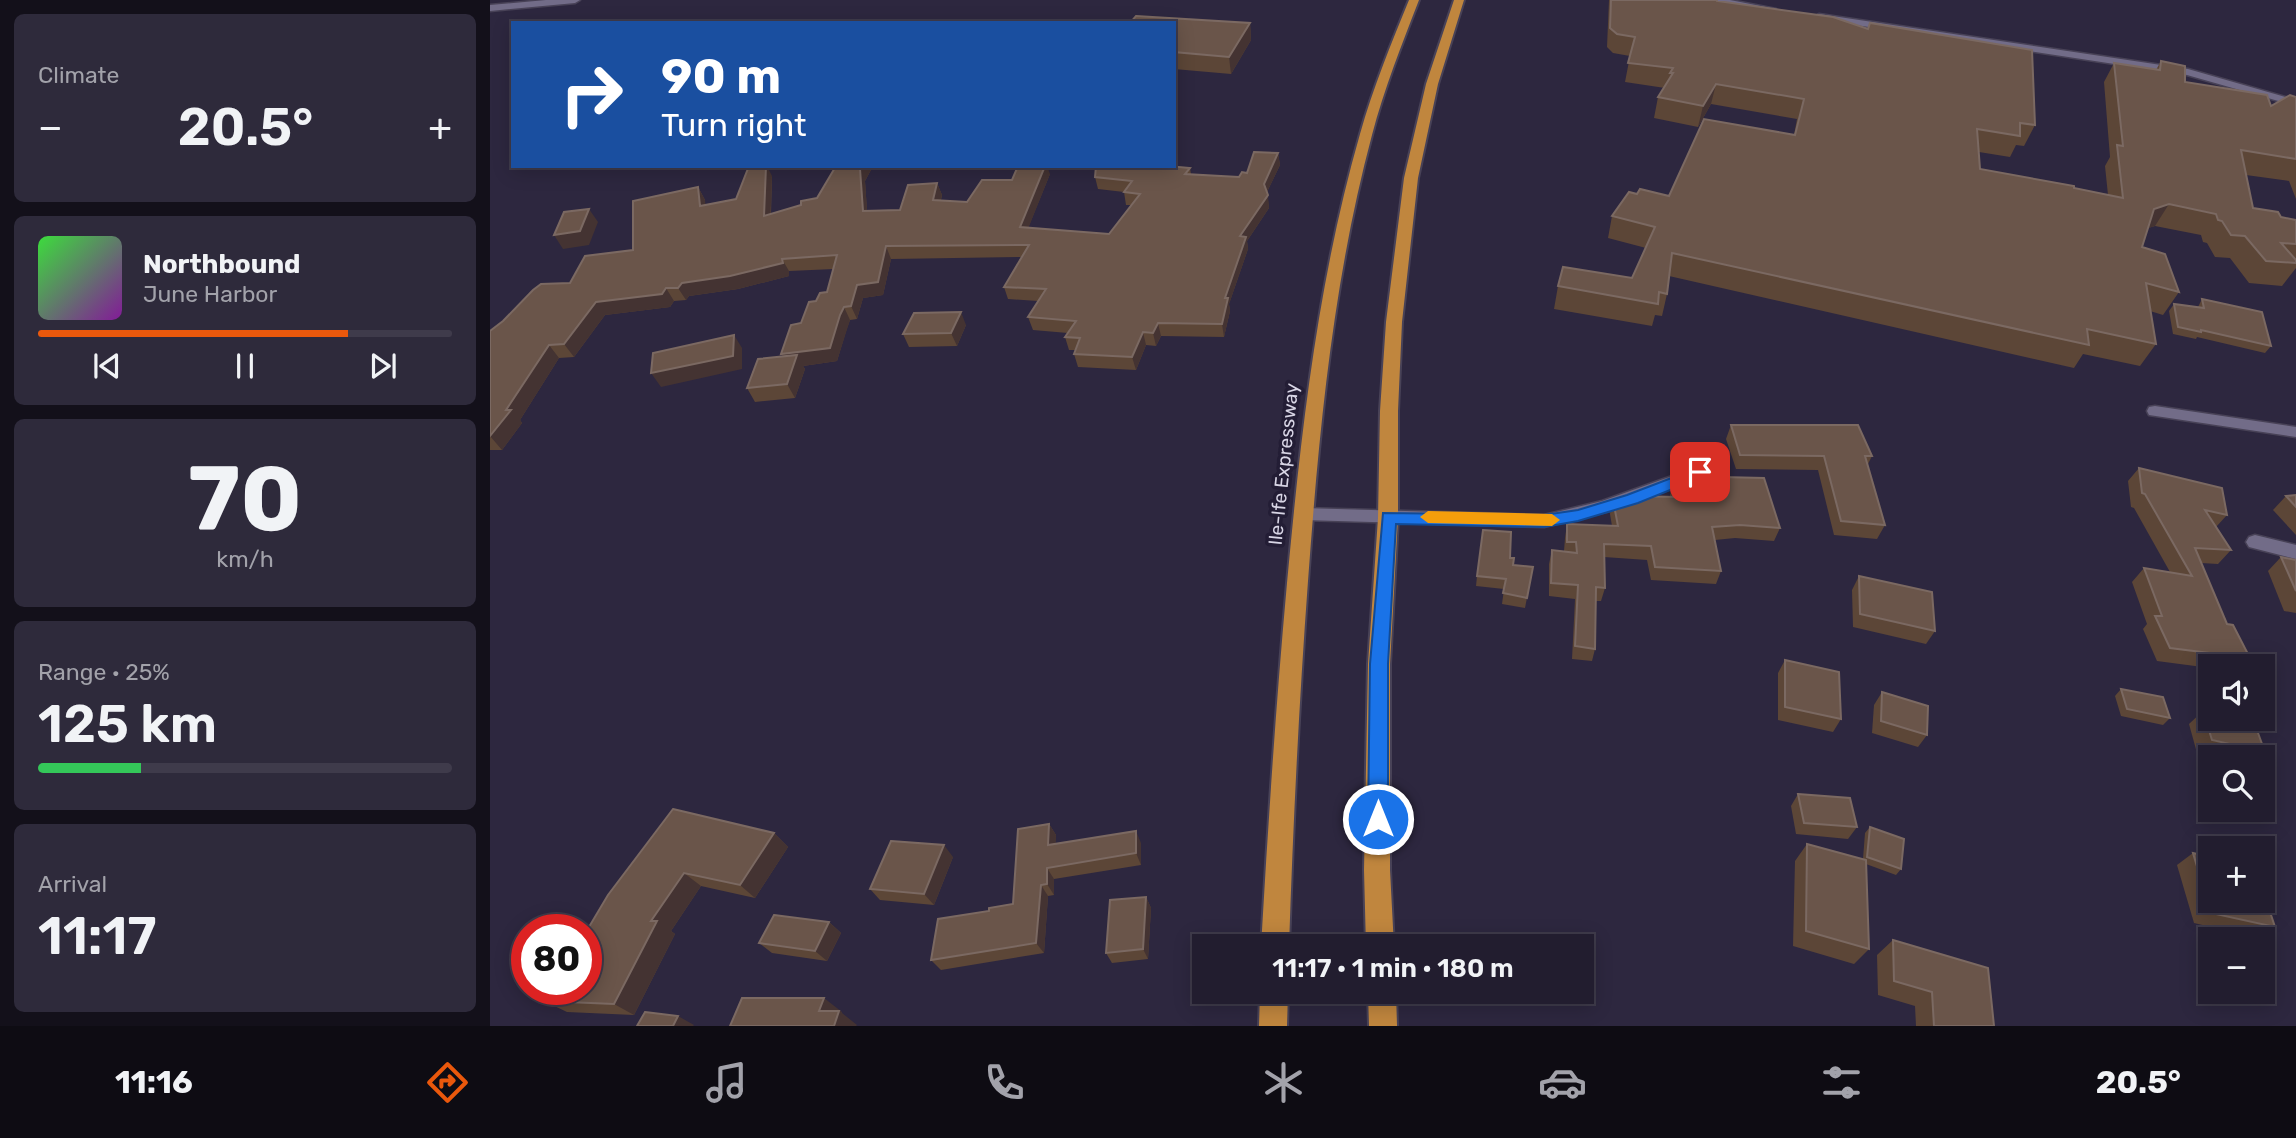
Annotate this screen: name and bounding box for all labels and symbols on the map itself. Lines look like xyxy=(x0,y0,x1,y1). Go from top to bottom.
street label: Ile-Ife Expressway xyxy=(1264,382,1303,546)
pin xyxy=(1670,442,1730,502)
position arrow xyxy=(1341,782,1415,856)
speed limit sign: 80 xyxy=(511,914,602,1005)

